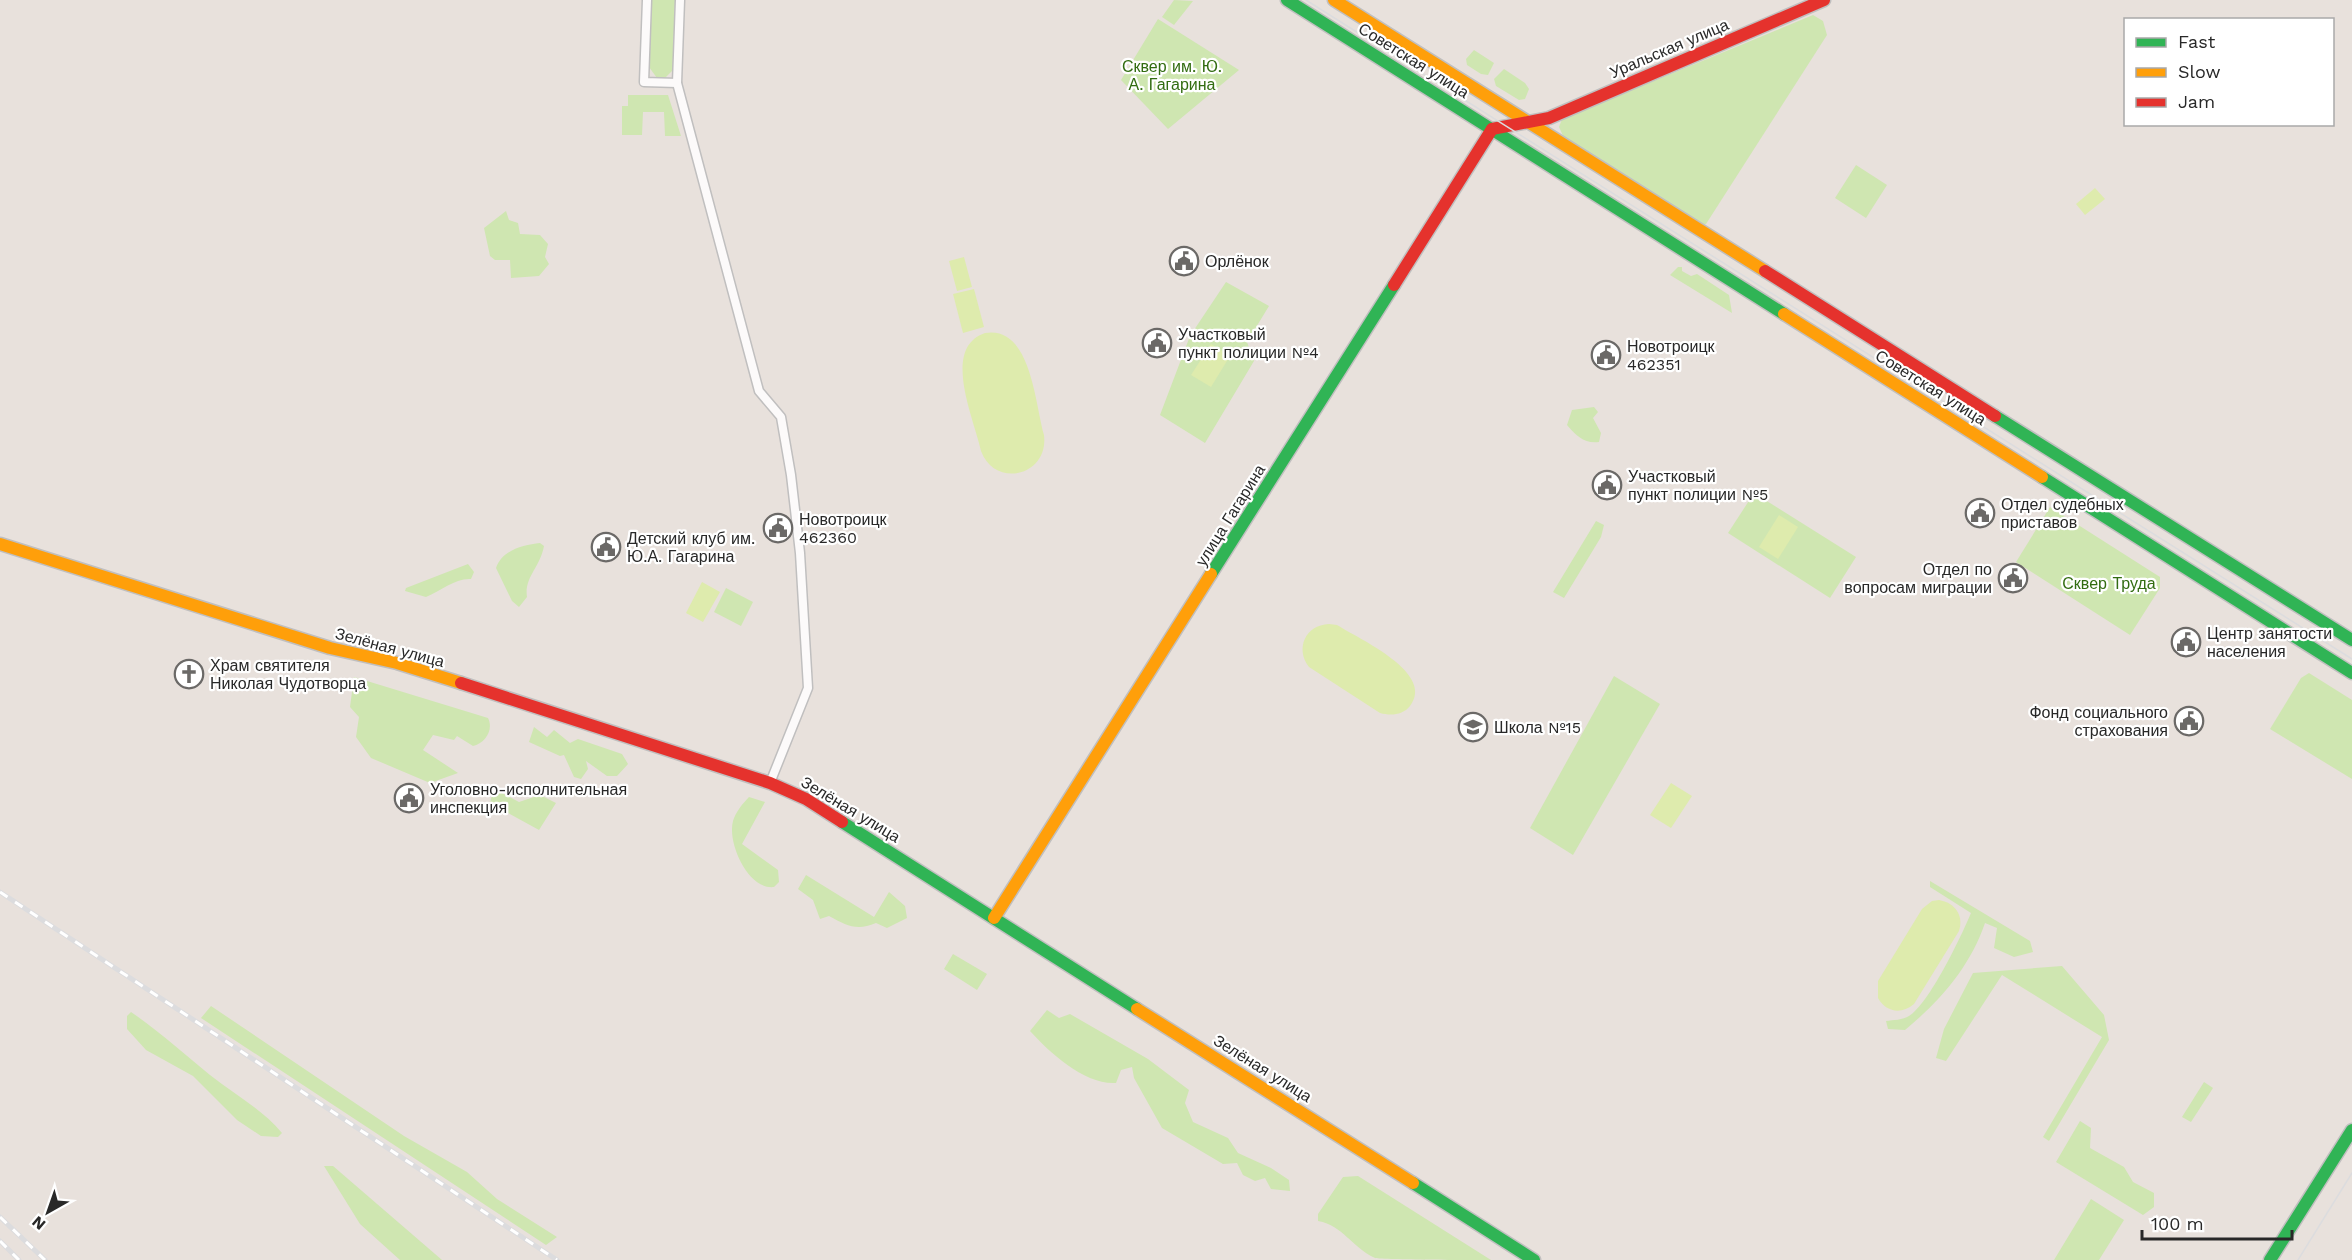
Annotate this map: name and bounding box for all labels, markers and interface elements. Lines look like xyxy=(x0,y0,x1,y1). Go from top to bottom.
street label: Уральская улица xyxy=(1607,15,1732,82)
legend xyxy=(2124,18,2334,126)
street label: Советская улица xyxy=(1355,19,1473,102)
text: Fast xyxy=(2178,31,2216,52)
park label: Сквер им. Ю. А. Гагарина xyxy=(1122,57,1222,94)
text: Slow xyxy=(2178,61,2221,82)
text: Jam xyxy=(2178,91,2215,112)
public building icon: Орлёнок xyxy=(1168,245,1200,277)
place label: Орлёнок xyxy=(1205,252,1270,271)
place label: Участковый пункт полиции №4 xyxy=(1178,325,1319,362)
public building icon: Участковый пункт полиции №4 xyxy=(1141,327,1173,359)
place label: Новотроицк 462351 xyxy=(1627,337,1716,374)
public building icon: Новотроицк 462351 xyxy=(1590,339,1622,371)
street label: Советская улица xyxy=(1872,346,1990,429)
street label: улица Гагарина xyxy=(1192,461,1269,570)
place label: Участковый пункт полиции №5 xyxy=(1628,467,1768,504)
public building icon: Участковый пункт полиции №5 xyxy=(1591,469,1623,501)
place label: Отдел судебных приставов xyxy=(2001,495,2124,532)
public building icon: Отдел судебных приставов xyxy=(1964,497,1996,529)
place label: Новотроицк 462360 xyxy=(799,510,888,547)
public building icon: Новотроицк 462360 xyxy=(762,512,794,544)
place label: Детский клуб им. Ю.А. Гагарина xyxy=(627,529,755,566)
public building icon: Детский клуб им. Ю.А. Гагарина xyxy=(590,531,622,563)
place label: Отдел по вопросам миграции xyxy=(1844,560,1992,597)
public building icon: Отдел по вопросам миграции xyxy=(1997,562,2029,594)
park label: Сквер Труда xyxy=(2062,574,2156,593)
street label: Зелёная улица xyxy=(333,624,447,671)
place label: Центр занятости населения xyxy=(2207,624,2332,661)
public building icon: Центр занятости населения xyxy=(2170,626,2202,658)
place label: Храм святителя Николая Чудотворца xyxy=(210,656,366,693)
church icon: Храм святителя Николая Чудотворца xyxy=(173,658,205,690)
place label: Фонд социального страхования xyxy=(2029,703,2168,740)
public building icon: Фонд социального страхования xyxy=(2173,705,2205,737)
school or university icon: Школа №15 xyxy=(1457,711,1489,743)
place label: Школа №15 xyxy=(1494,718,1581,737)
street label: Зелёная улица xyxy=(798,772,904,846)
place label: Уголовно-исполнительная инспекция xyxy=(430,780,627,817)
public building icon: Уголовно-исполнительная инспекция xyxy=(393,782,425,814)
street label: Зелёная улица xyxy=(1210,1031,1315,1106)
north arrow xyxy=(18,1182,78,1242)
scale bar xyxy=(2142,1203,2292,1241)
text: N xyxy=(28,1212,49,1234)
text: 100 m xyxy=(2151,1213,2204,1234)

